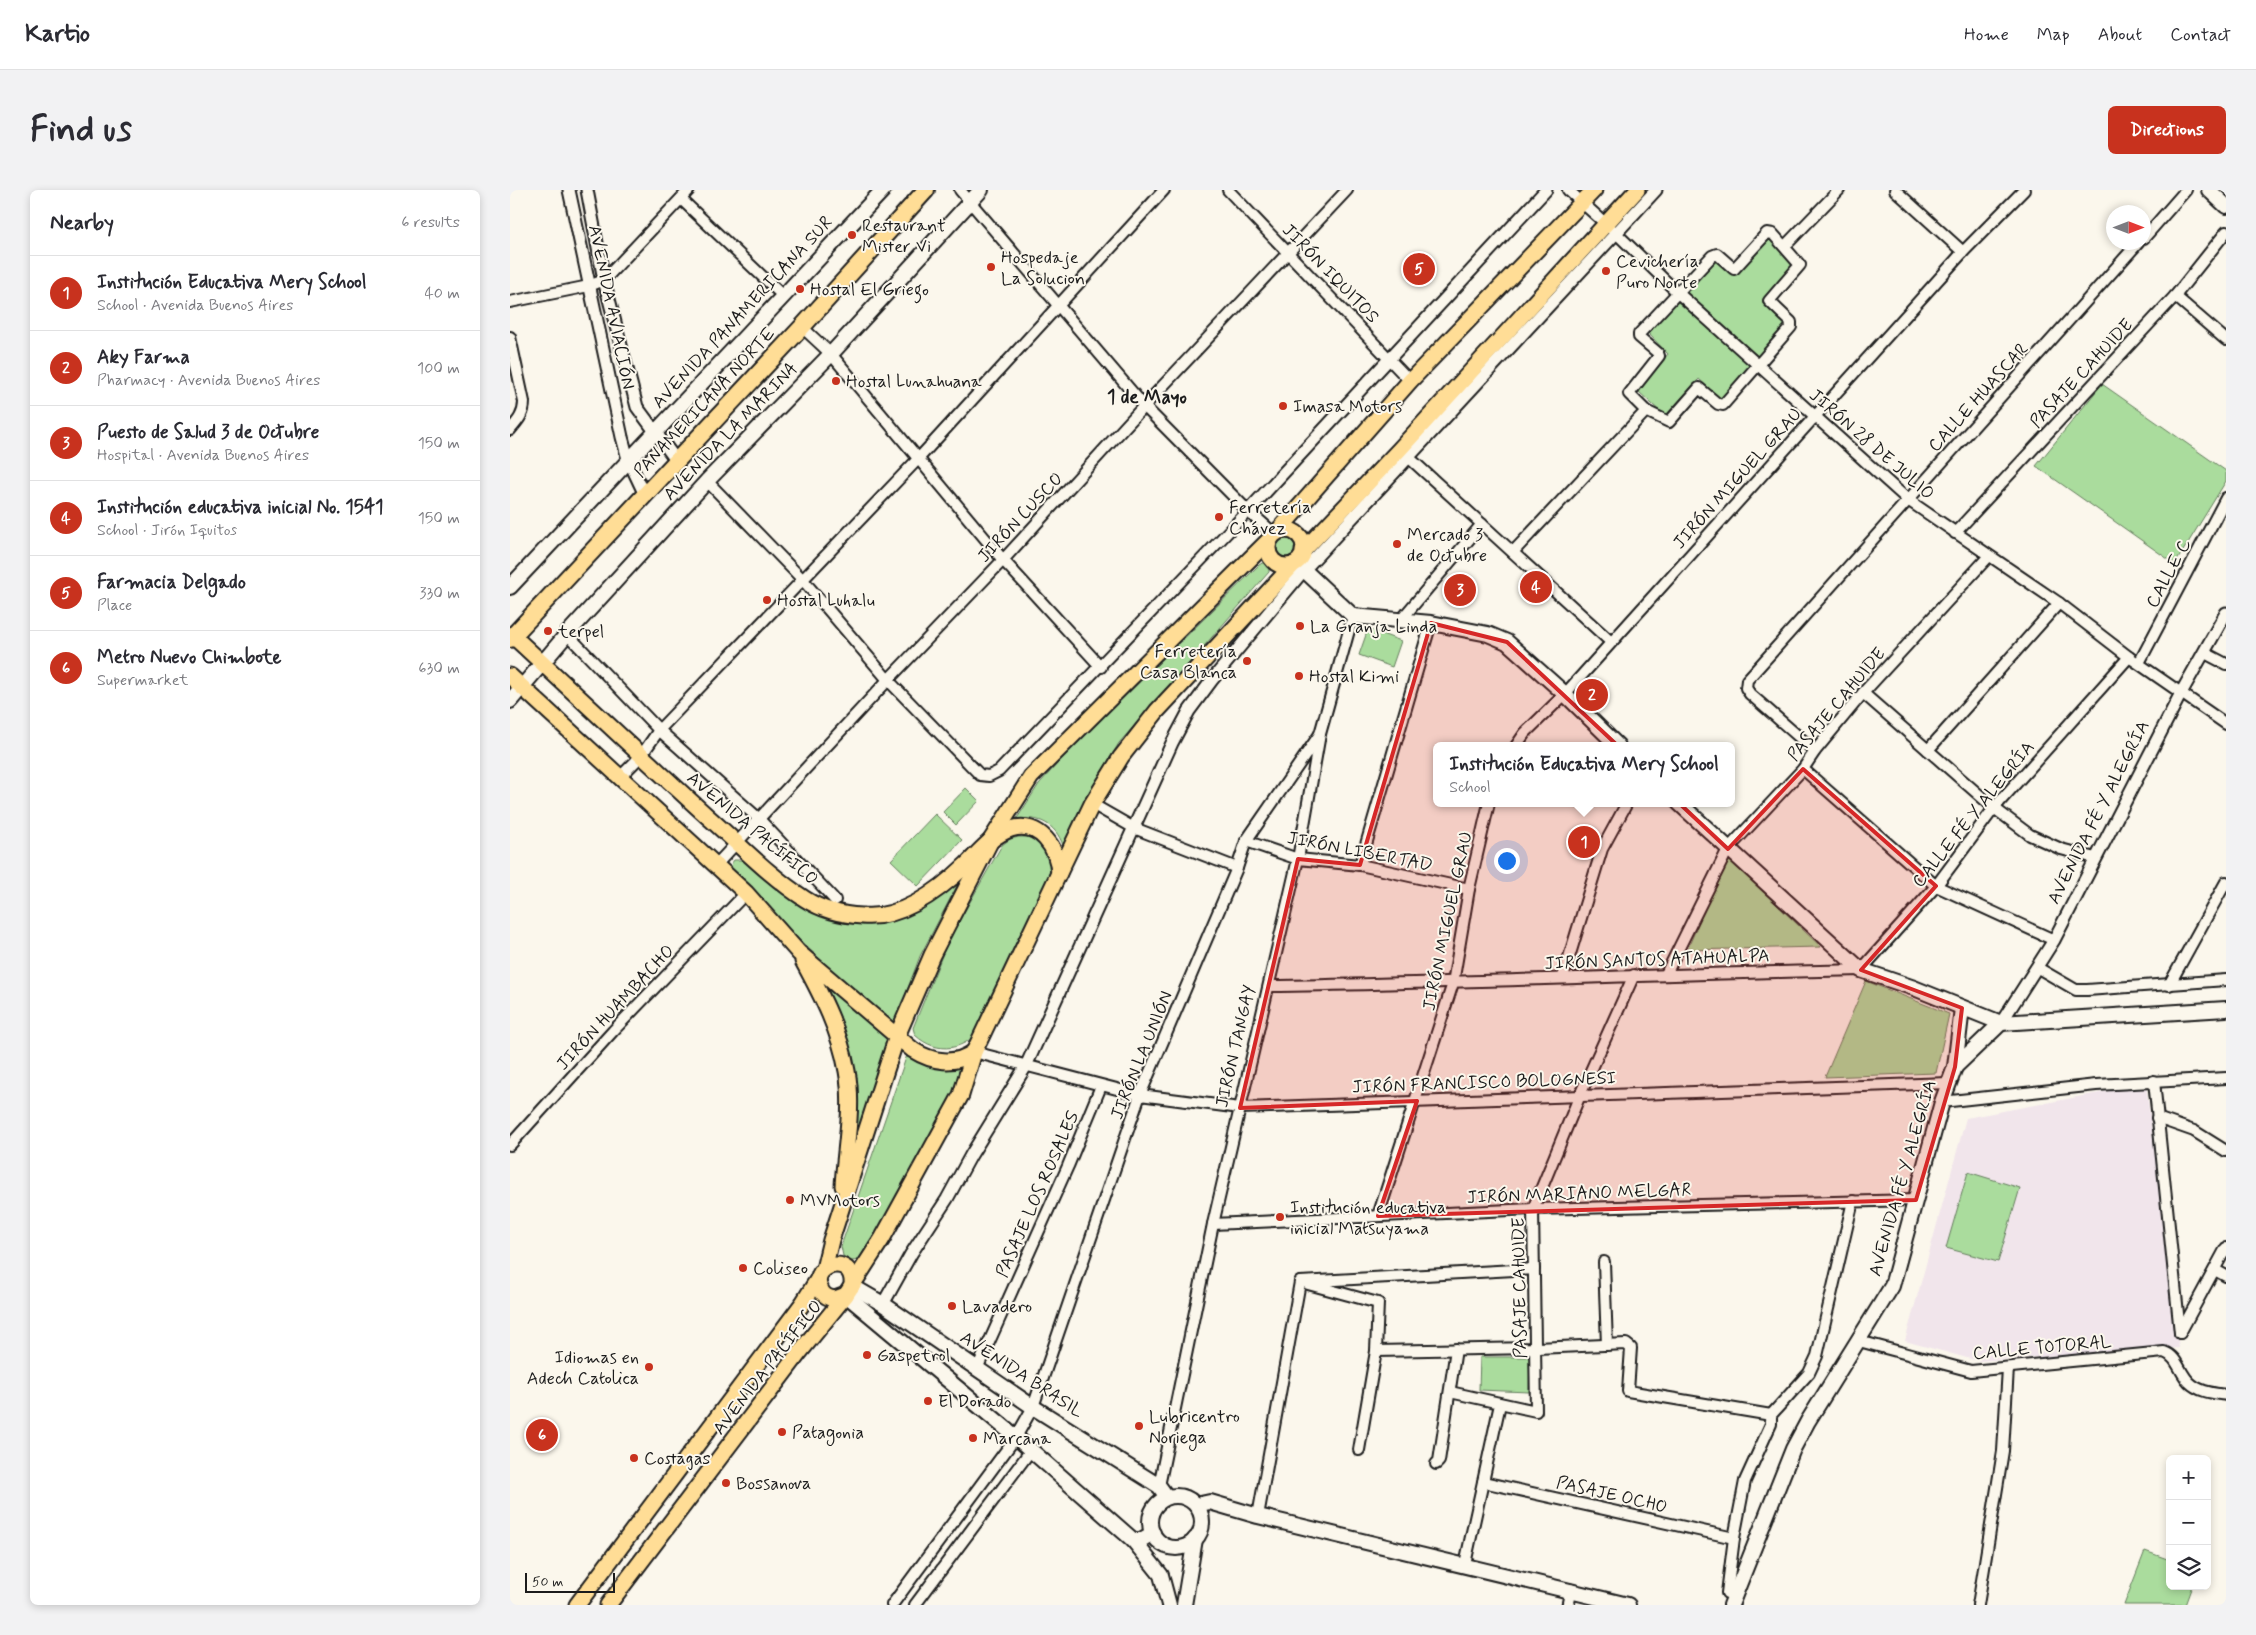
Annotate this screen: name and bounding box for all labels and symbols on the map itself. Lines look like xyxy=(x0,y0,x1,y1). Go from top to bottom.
north arrow xyxy=(2106,205,2151,250)
street label: AVENIDA PANAMERICANA SUR xyxy=(647,211,838,414)
place label: Restaurant Mister Vi xyxy=(862,214,946,259)
street label: JIRÓN IQUITOS xyxy=(1277,219,1384,329)
street label: AVENIDA AVIACIÓN xyxy=(582,223,640,392)
marker: Restaurant Mister Vi xyxy=(846,229,858,241)
place label: Hospedaje La Solucion xyxy=(1001,246,1085,291)
pin: 5 xyxy=(1403,250,1435,288)
place label: Cevichería Puro Norte xyxy=(1616,250,1699,295)
marker: Hospedaje La Solucion xyxy=(985,261,997,273)
marker: Cevichería Puro Norte xyxy=(1600,265,1612,277)
place label: Hostal El Griego xyxy=(810,278,929,304)
marker: Hostal El Griego xyxy=(794,283,806,295)
street label: PASAJE CAHUIDE xyxy=(2025,314,2139,434)
street label: PANAMERICANA NORTE xyxy=(629,322,781,483)
street label: CALLE HUASCAR xyxy=(1923,338,2034,458)
street label: AVENIDA LA MARINA xyxy=(658,357,803,506)
place label: Hostal Lunahuana xyxy=(846,370,982,394)
marker: Hostal Lunahuana xyxy=(830,375,842,387)
street label: JIRÓN 28 DE JULIO xyxy=(1804,384,1939,506)
district label: 1 de Mayo xyxy=(1107,385,1187,410)
place label: Imasa Motors xyxy=(1293,395,1402,419)
marker: Imasa Motors xyxy=(1277,400,1289,412)
street label: JIRÓN MIGUEL GRAU xyxy=(1668,403,1808,554)
street label: JIRÓN CUSCO xyxy=(973,467,1069,568)
place label: Ferretería Chávez xyxy=(1229,496,1312,541)
marker: Ferretería Chávez xyxy=(1213,511,1225,523)
place label: Mercado 3 de Octubre xyxy=(1407,523,1487,568)
street label: CALLE C xyxy=(2141,535,2197,612)
marker: Mercado 3 de Octubre xyxy=(1391,538,1403,550)
pin: 4 xyxy=(1520,568,1552,606)
pin: 3 xyxy=(1444,571,1476,609)
place label: Hostal Luhalu xyxy=(777,589,875,613)
marker: Hostal Luhalu xyxy=(761,594,773,606)
place label: La Granja Linda xyxy=(1310,615,1437,639)
place label: terpel xyxy=(557,620,604,644)
marker: La Granja Linda xyxy=(1294,620,1306,632)
marker: terpel xyxy=(542,625,554,637)
place label: Ferretería Casa Blanca xyxy=(1140,640,1237,685)
street label: PASAJE CAHUIDE xyxy=(1782,643,1891,767)
marker: Ferretería Casa Blanca xyxy=(1241,655,1253,667)
place label: Hostal Kimi xyxy=(1309,665,1399,689)
marker: Hostal Kimi xyxy=(1293,670,1305,682)
pin: 2 xyxy=(1576,676,1608,714)
street label: AVENIDA FÉ Y ALEGRÍA xyxy=(2042,717,2156,908)
street label: CALLE FÉ Y ALEGRÍA xyxy=(1907,736,2040,893)
street label: AVENIDA PACÍFICO xyxy=(681,767,823,891)
pin: 1 xyxy=(1568,823,1600,861)
street label: JIRÓN LIBERTAD xyxy=(1285,826,1435,878)
street label: JIRÓN MIGUEL GRAU xyxy=(1417,830,1479,1013)
your location xyxy=(1494,848,1520,874)
street label: JIRÓN HUAMBACHO xyxy=(551,940,680,1076)
street label: JIRÓN SANTOS ATAHUALPA xyxy=(1544,944,1770,976)
street label: JIRÓN TANGAY xyxy=(1210,983,1262,1110)
street label: JIRÓN LA UNIÓN xyxy=(1105,988,1179,1123)
street label: JIRÓN FRANCISCO BOLOGNESI xyxy=(1352,1066,1616,1100)
street label: AVENIDA FÉ Y ALEGRÍA xyxy=(1863,1077,1942,1279)
street label: PASAJE LOS ROSALES xyxy=(990,1108,1085,1281)
street label: JIRÓN MARIANO MELGAR xyxy=(1467,1178,1692,1210)
place label: MVMotors xyxy=(800,1189,880,1213)
marker: MVMotors xyxy=(784,1194,796,1206)
place label: Institución educativa inicial Matsuyama xyxy=(1290,1196,1446,1241)
marker: Institución educativa inicial Matsuyama xyxy=(1274,1211,1286,1223)
street label: PASAJE CAHUIDE xyxy=(1507,1217,1533,1359)
place label: Coliseo xyxy=(753,1257,808,1281)
marker: Coliseo xyxy=(737,1262,749,1274)
street label: AVENIDA PACÍFICO xyxy=(708,1295,828,1440)
place label: Lavadero xyxy=(962,1295,1032,1319)
marker: Lavadero xyxy=(946,1300,958,1312)
street label: AVENIDA BRASIL xyxy=(955,1326,1088,1424)
street label: CALLE TOTORAL xyxy=(1972,1330,2112,1366)
place label: Gaspetrol xyxy=(877,1344,950,1368)
place label: Idiomas en Adech Catolica xyxy=(527,1346,639,1391)
marker: Gaspetrol xyxy=(861,1349,873,1361)
marker: Idiomas en Adech Catolica xyxy=(643,1361,655,1373)
place label: El Dorado xyxy=(938,1390,1011,1414)
marker: El Dorado xyxy=(922,1395,934,1407)
place label: Lubricentro Noriega xyxy=(1149,1405,1240,1451)
pin: 6 xyxy=(526,1416,558,1454)
marker: Lubricentro Noriega xyxy=(1133,1420,1145,1432)
place label: Patagonia xyxy=(792,1421,864,1446)
marker: Patagonia xyxy=(776,1426,788,1438)
place label: Marcana xyxy=(983,1427,1051,1451)
marker: Marcana xyxy=(967,1432,979,1444)
place label: Costagas xyxy=(644,1447,710,1471)
marker: Costagas xyxy=(628,1452,640,1464)
street label: PASAJE OCHO xyxy=(1554,1471,1670,1519)
place label: Bossanova xyxy=(736,1472,811,1496)
marker: Bossanova xyxy=(720,1477,732,1489)
scale bar xyxy=(525,1570,615,1593)

